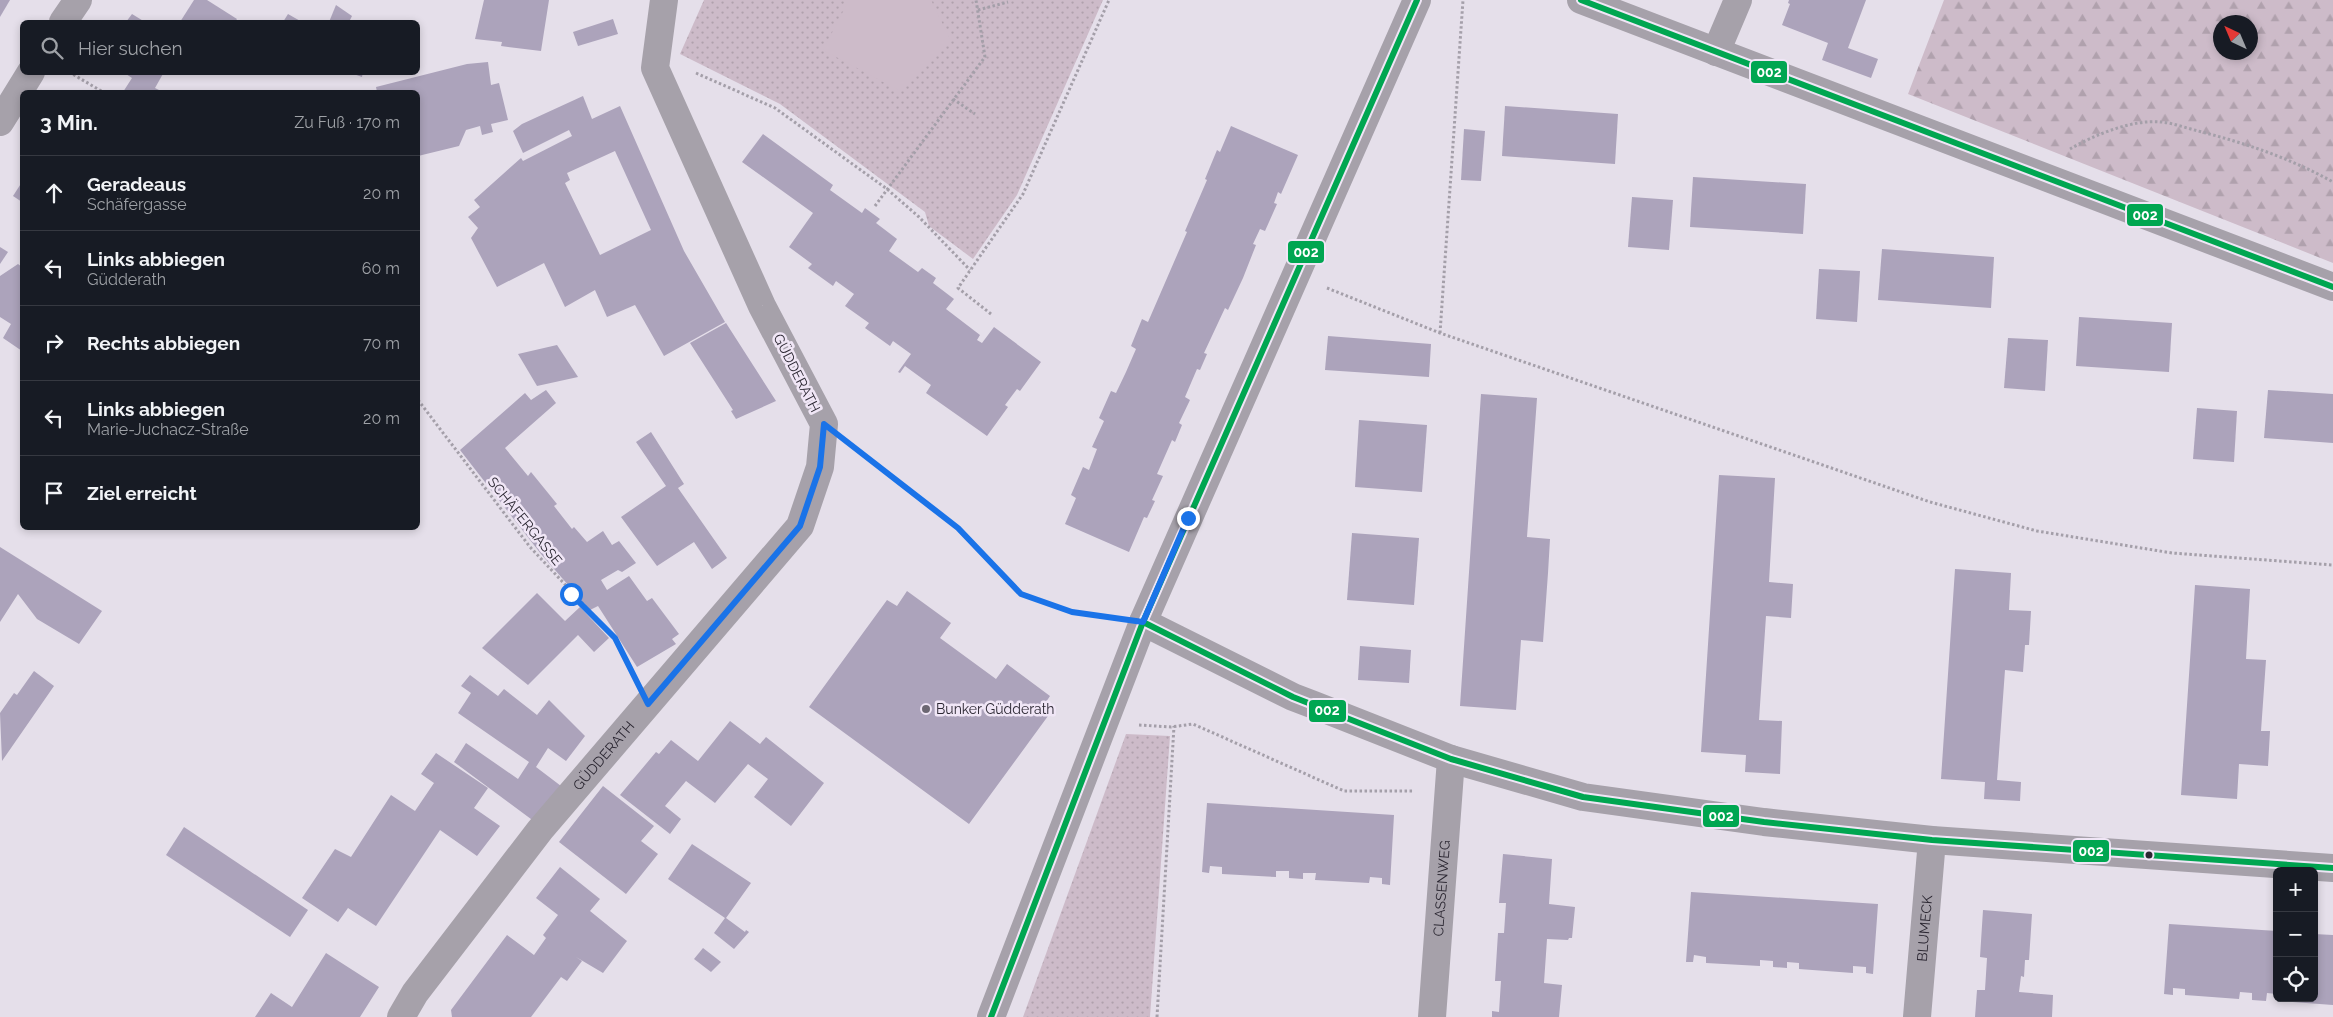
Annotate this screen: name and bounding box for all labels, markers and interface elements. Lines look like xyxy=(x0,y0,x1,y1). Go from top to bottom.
north arrow xyxy=(2213,15,2258,60)
search box xyxy=(20,20,420,75)
icon: search xyxy=(38,34,66,62)
text: Hier suchen xyxy=(78,37,183,59)
line badge: 002 xyxy=(1750,60,1788,84)
text: 002 xyxy=(1756,64,1782,80)
text: 3 Min. xyxy=(40,110,98,135)
text: Zu Fuß · 170 m xyxy=(294,113,400,132)
text: Geradeaus xyxy=(87,173,186,195)
icon: ahead xyxy=(40,179,68,207)
text: 20 m xyxy=(363,184,400,203)
text: Schäfergasse xyxy=(87,195,187,214)
line badge: 002 xyxy=(2126,203,2164,227)
text: 002 xyxy=(2132,207,2158,223)
line badge: 002 xyxy=(1287,240,1325,264)
text: 002 xyxy=(1293,244,1319,260)
text: Links abbiegen xyxy=(87,248,225,270)
icon: left xyxy=(40,254,68,282)
text: 60 m xyxy=(362,259,400,278)
text: Güdderath xyxy=(87,270,166,289)
icon: right xyxy=(40,329,68,357)
street label: GÜDDERATH xyxy=(770,330,825,415)
text: Rechts abbiegen xyxy=(87,332,240,354)
text: 70 m xyxy=(363,334,400,353)
text: Links abbiegen xyxy=(87,398,225,420)
icon: left xyxy=(40,404,68,432)
text: 20 m xyxy=(363,409,400,428)
text: Marie-Juchacz-Straße xyxy=(87,420,249,439)
street label: SCHÄFERGASSE xyxy=(485,472,567,568)
icon: arrive xyxy=(40,479,68,507)
text: Ziel erreicht xyxy=(87,482,197,504)
route end xyxy=(1177,507,1200,530)
route start xyxy=(560,583,583,606)
line badge: 002 xyxy=(1308,699,1347,723)
place label: Bunker Güdderath xyxy=(936,701,1055,717)
text: 002 xyxy=(1314,702,1340,718)
marker: Bunker Güdderath xyxy=(920,703,932,715)
street label: GÜDDERATH xyxy=(570,718,637,793)
line badge: 002 xyxy=(1702,804,1740,828)
text: 002 xyxy=(1708,808,1734,824)
line badge: 002 xyxy=(2072,839,2110,863)
street label: CLASSENWEG xyxy=(1430,840,1453,937)
text: 002 xyxy=(2078,843,2104,859)
unlabelled marker xyxy=(2144,850,2154,860)
map controls xyxy=(2273,867,2318,1002)
button: + xyxy=(2273,867,2318,912)
street label: BLUMECK xyxy=(1914,894,1935,962)
button: − xyxy=(2273,912,2318,957)
button: locate xyxy=(2273,957,2318,1002)

